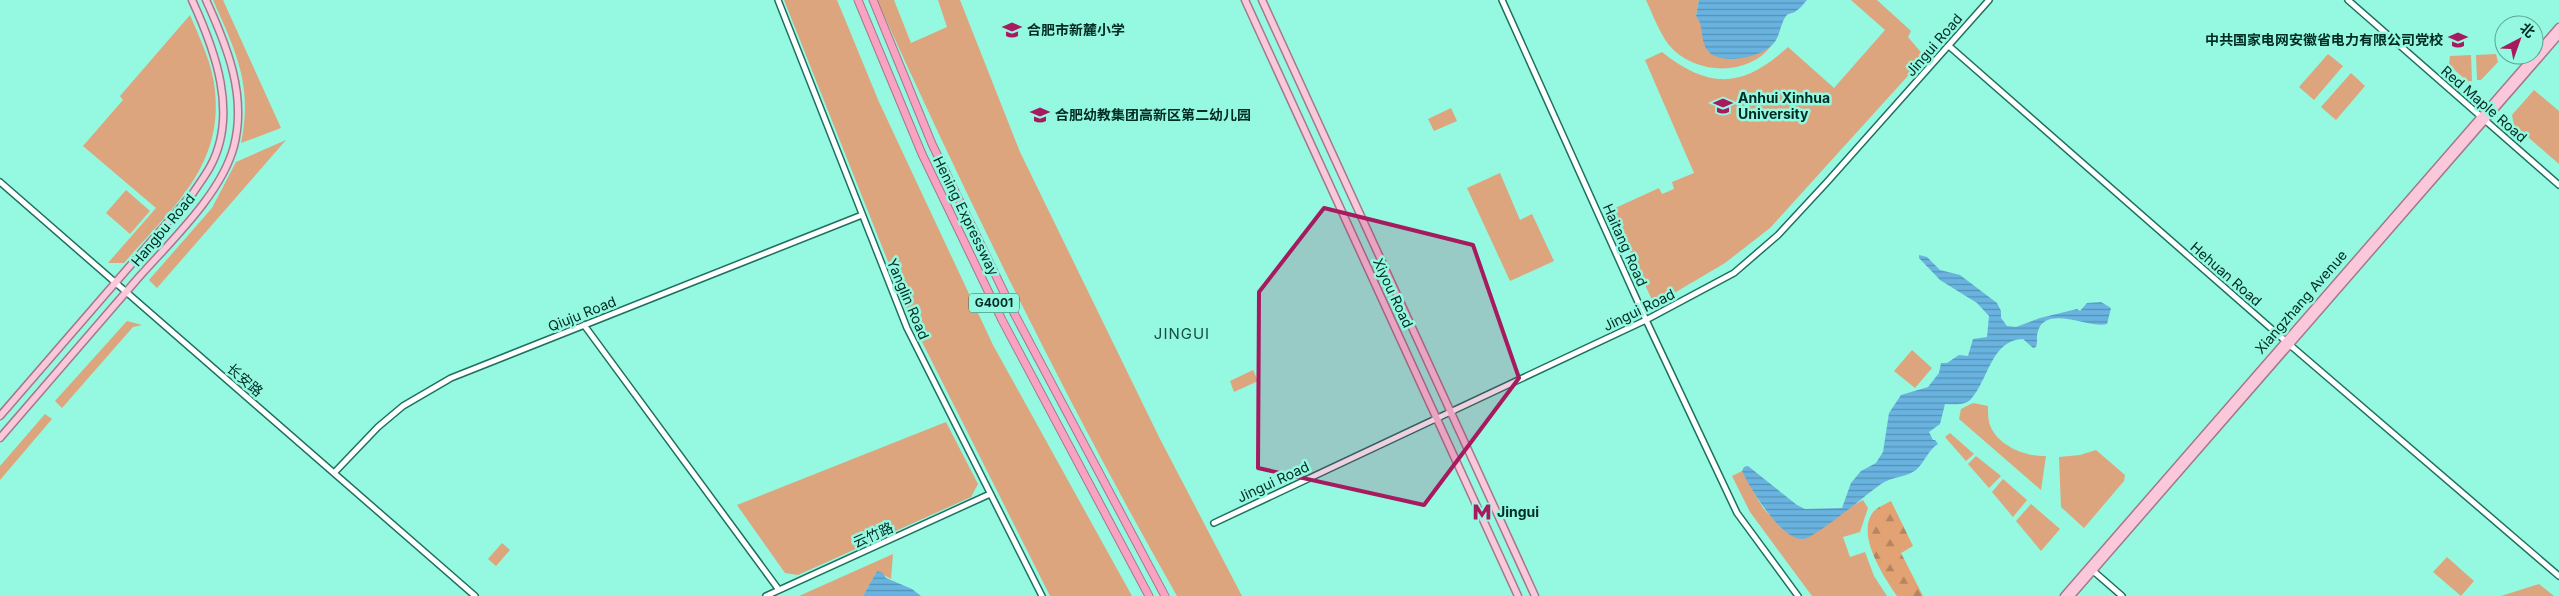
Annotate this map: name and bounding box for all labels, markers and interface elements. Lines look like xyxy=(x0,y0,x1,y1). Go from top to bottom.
street label: Jingui Road xyxy=(1902,10,1966,80)
north arrow xyxy=(2494,15,2544,65)
school or university icon: 合肥市新麓小学 xyxy=(1001,19,1023,41)
text: 北 xyxy=(2517,19,2539,41)
place label: 合肥市新麓小学 xyxy=(1027,21,1125,38)
school or university icon: 中共国家电网安徽省电力有限公司党校 xyxy=(2447,29,2469,51)
place label: 中共国家电网安徽省电力有限公司党校 xyxy=(2205,31,2443,48)
street label: Red Maple Road xyxy=(2438,62,2531,145)
place label: Anhui Xinhua University xyxy=(1738,89,1830,122)
school or university icon: Anhui Xinhua University xyxy=(1712,95,1734,117)
school or university icon: 合肥幼教集团高新区第二幼儿园 xyxy=(1029,104,1051,126)
place label: 合肥幼教集团高新区第二幼儿园 xyxy=(1055,106,1251,123)
street label: Hening Expressway xyxy=(930,153,1003,278)
street label: Hangbu Road xyxy=(127,190,198,269)
street label: Haitang Road xyxy=(1600,201,1651,289)
street label: Hehuan Road xyxy=(2187,238,2265,309)
street label: Xiangzhang Avenue xyxy=(2251,246,2350,357)
street label: Xiyou Road xyxy=(1370,255,1417,330)
street label: Yanglin Road xyxy=(884,256,933,342)
street label: Jingui Road xyxy=(1600,285,1677,334)
street label: Qiuju Road xyxy=(545,292,618,335)
road number: G4001 xyxy=(969,294,1019,312)
district label: JINGUI xyxy=(1154,324,1210,343)
street label: 长安路 xyxy=(224,359,267,400)
street label: Jingui Road xyxy=(1234,457,1312,506)
metro station icon: Jingui xyxy=(1471,501,1493,523)
place label: Jingui xyxy=(1497,503,1539,520)
street label: 云竹路 xyxy=(850,518,895,551)

